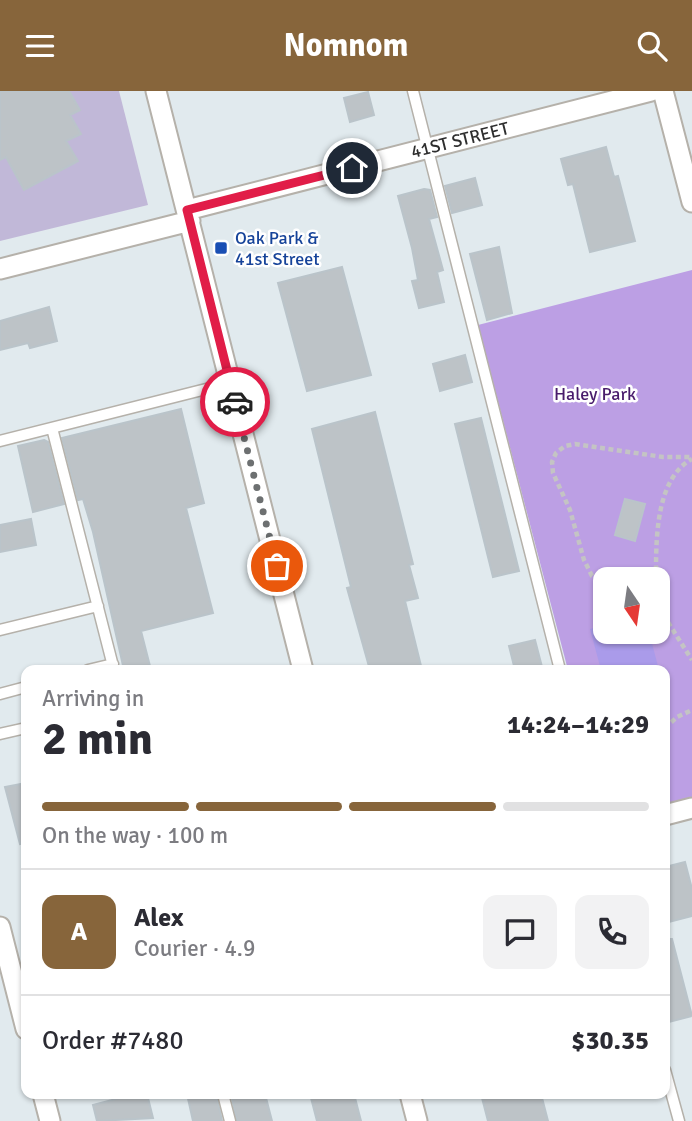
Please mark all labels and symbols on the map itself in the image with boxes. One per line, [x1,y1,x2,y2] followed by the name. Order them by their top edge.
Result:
[409,117,511,163] street label: 41ST STREET
[322,138,382,198] pin
[235,227,319,270] place label: Oak Park & 41st Street
[213,240,229,256] marker: Oak Park & 41st Street
[200,367,270,437] courier
[554,383,636,405] park label: Haley Park
[247,536,307,596] pin
[593,567,670,644] north arrow

